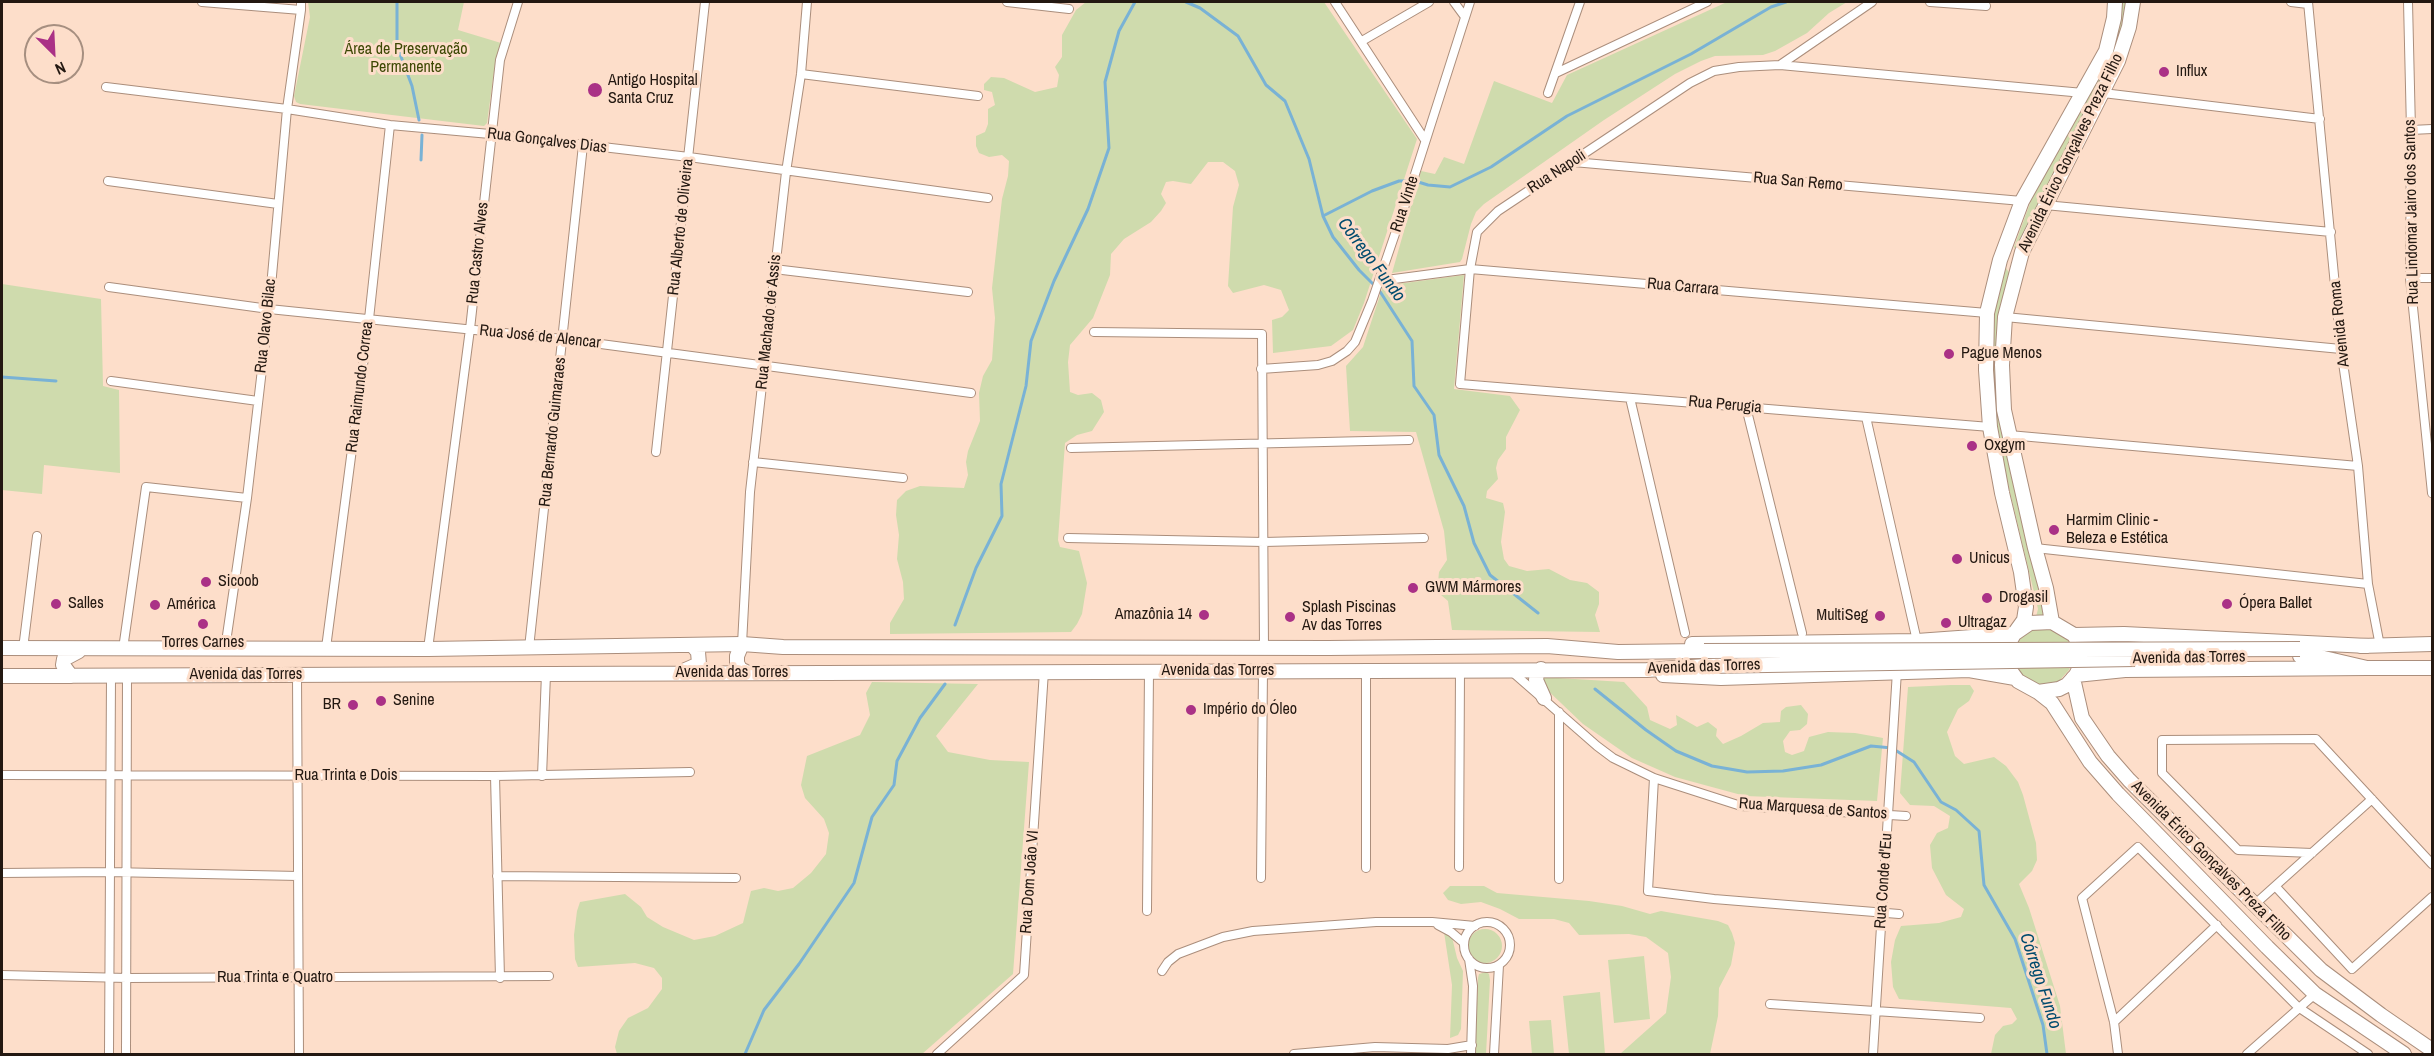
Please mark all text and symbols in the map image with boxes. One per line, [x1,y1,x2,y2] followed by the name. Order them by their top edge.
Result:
[24,24,84,84] north arrow
[344,40,468,78] park label: Área de Preservação Permanente
[2014,51,2128,255] street label: Avenida Érico Gonçalves Preza Filho
[52,57,69,81] text: N
[2176,62,2207,82] place label: Influx
[2157,65,2171,79] marker: Influx
[608,71,698,109] place label: Antigo Hospital Santa Cruz
[586,81,604,99] marker: Antigo Hospital Santa Cruz
[2401,119,2423,305] street label: Rua Lindomar Jairo dos Santos
[486,124,608,158] street label: Rua Gonçalves Dias
[1524,146,1590,198] street label: Rua Napoli
[664,158,698,296] street label: Rua Alberto de Oliveira
[1752,169,1844,195] street label: Rua San Remo
[1387,173,1423,235] street label: Rua Vinte
[463,201,493,305] street label: Rua Castro Alves
[1333,214,1409,306] water label: Córrego Fundo
[752,254,786,390] street label: Rua Machado de Assis
[1646,274,1720,300] street label: Rua Carrara
[251,278,281,374] street label: Rua Olavo Bilac
[2326,280,2354,368] street label: Avenida Roma
[342,320,378,454] street label: Rua Raimundo Correa
[478,321,602,353] street label: Rua José de Alencar
[1961,344,2042,364] place label: Pague Menos
[1942,347,1956,361] marker: Pague Menos
[536,356,570,508] street label: Rua Bernardo Guimaraes
[1687,392,1763,418] street label: Rua Perugia
[1984,436,2026,456] place label: Oxgym
[1965,439,1979,453] marker: Oxgym
[2066,511,2168,549] place label: Harmim Clinic - Beleza e Estética
[2047,523,2061,537] marker: Harmim Clinic - Beleza e Estética
[1969,549,2010,569] place label: Unicus
[1950,552,1964,566] marker: Unicus
[218,572,259,592] place label: Sicoob
[199,575,213,589] marker: Sicoob
[1425,578,1521,598] place label: GWM Mármores
[1406,581,1420,595] marker: GWM Mármores
[1999,588,2048,608] place label: Drogasil
[1980,591,1994,605] marker: Drogasil
[68,594,104,614] place label: Salles
[2239,594,2312,614] place label: Ópera Ballet
[167,595,216,615] place label: América
[49,597,63,611] marker: Salles
[2220,597,2234,611] marker: Ópera Ballet
[148,598,162,612] marker: América
[1302,598,1396,636] place label: Splash Piscinas Av das Torres
[1115,605,1192,625] place label: Amazônia 14
[1816,606,1868,626] place label: MultiSeg
[1197,608,1211,622] marker: Amazônia 14
[1873,609,1887,623] marker: MultiSeg
[1283,610,1297,624] marker: Splash Piscinas Av das Torres
[1958,613,2007,633] place label: Ultragaz
[1939,616,1953,630] marker: Ultragaz
[196,617,210,631] marker: Torres Carnes
[162,633,244,653] place label: Torres Carnes
[2132,647,2246,669] street label: Avenida das Torres
[1647,655,1761,679] street label: Avenida das Torres
[1162,661,1274,681] street label: Avenida das Torres
[676,663,788,683] street label: Avenida das Torres
[190,665,302,685] street label: Avenida das Torres
[393,691,435,711] place label: Senine
[374,694,388,708] marker: Senine
[323,695,341,715] place label: BR
[346,698,360,712] marker: BR
[1203,700,1297,720] place label: Império do Óleo
[1184,703,1198,717] marker: Império do Óleo
[294,766,398,786] street label: Rua Trinta e Dois
[2127,777,2295,945] street label: Avenida Érico Gonçalves Preza Filho
[1738,794,1888,824] street label: Rua Marquesa de Santos
[1017,830,1043,934] street label: Rua Dom João VI
[1871,833,1897,929] street label: Rua Conde d'Eu
[2014,930,2066,1032] water label: Córrego Fundo
[217,968,333,988] street label: Rua Trinta e Quatro

